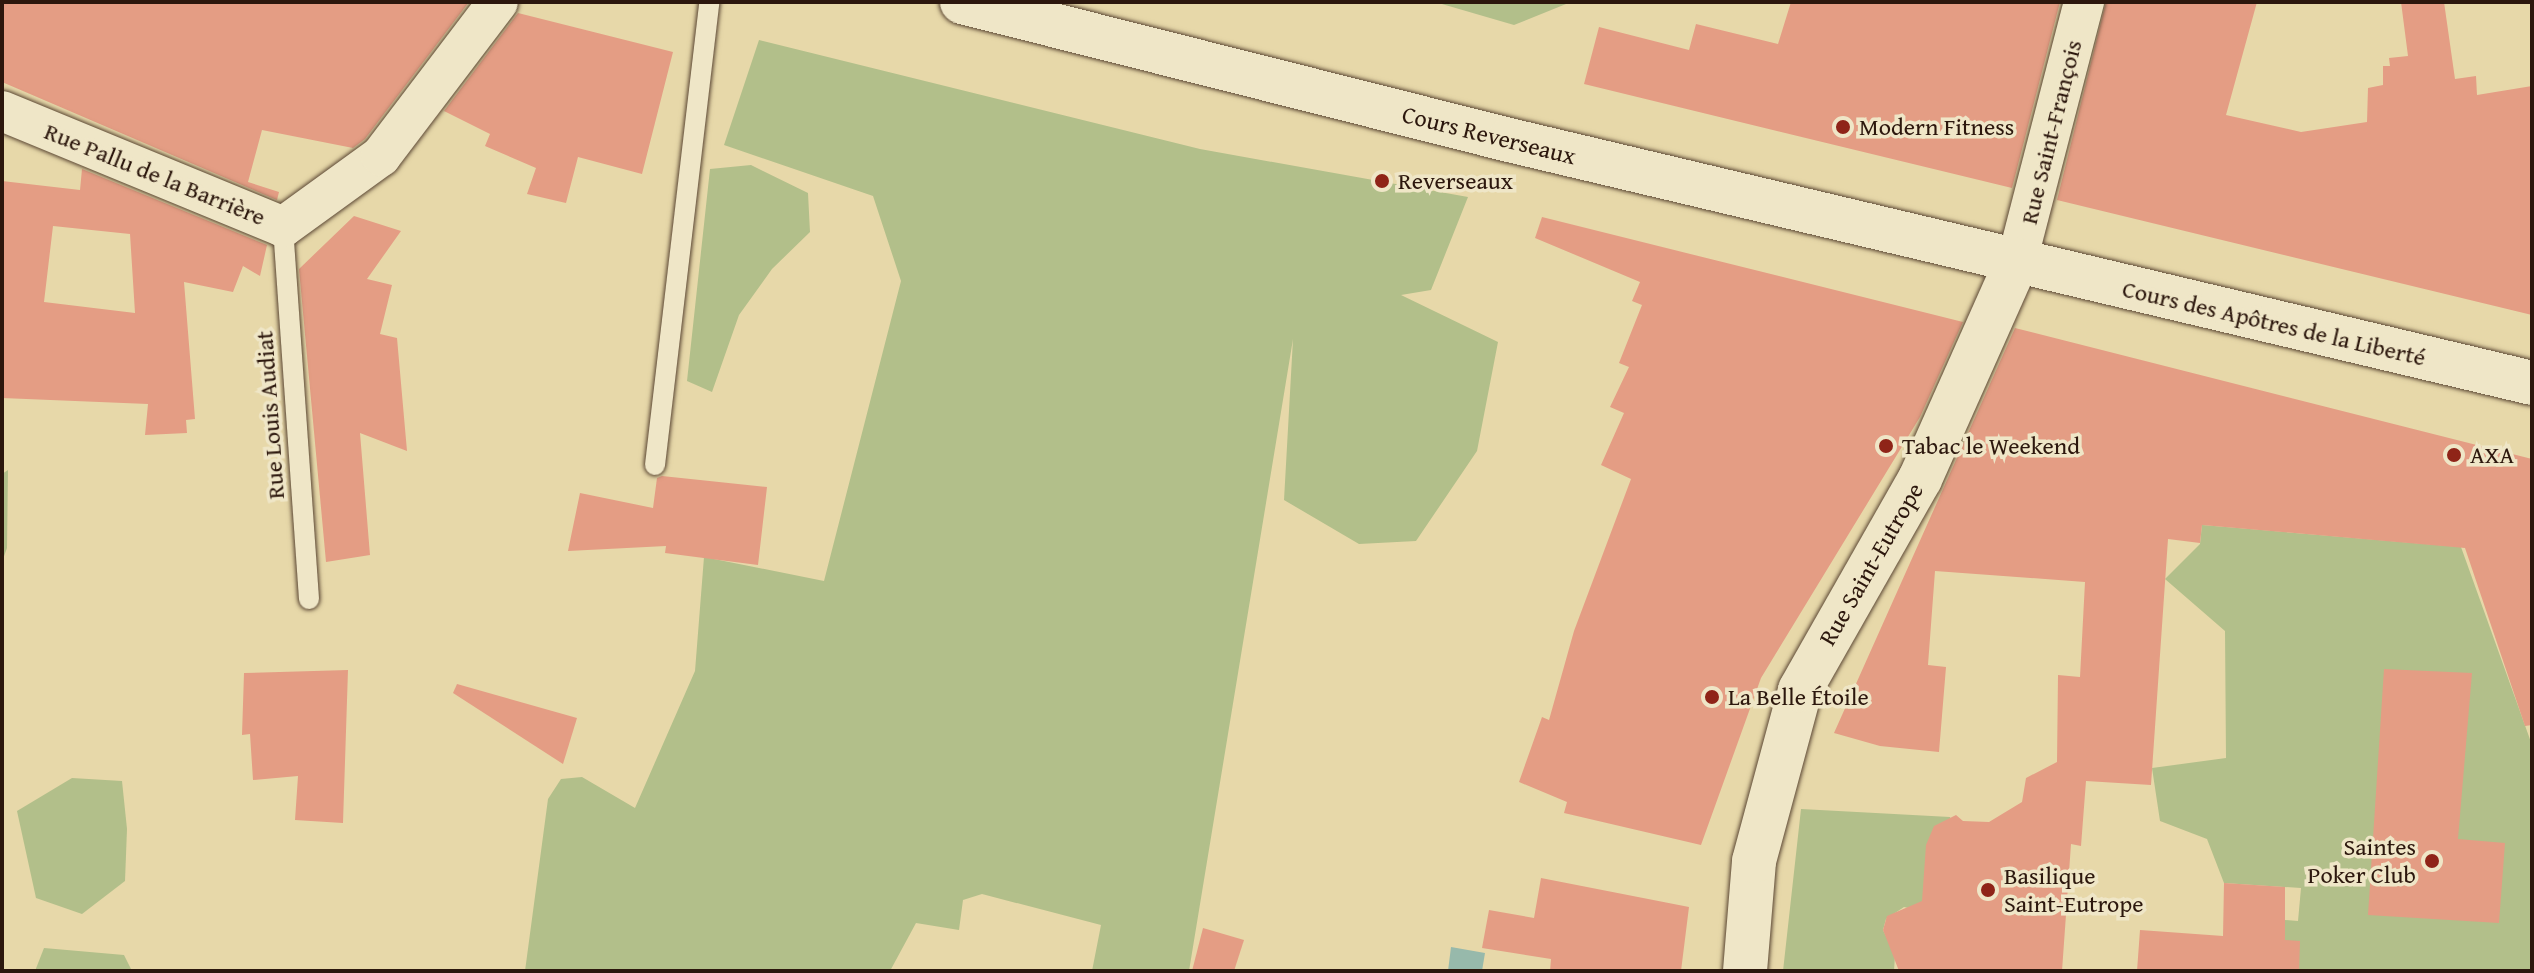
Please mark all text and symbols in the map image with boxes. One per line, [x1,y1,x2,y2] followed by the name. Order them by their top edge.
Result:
[2014,37,2088,227] street label: Rue Saint-François
[1399,100,1579,170] street label: Cours Reverseaux
[1859,113,2014,141] place label: Modern Fitness
[40,117,270,231] street label: Rue Pallu de la Barrière
[1834,118,1852,136] marker: Modern Fitness
[1398,167,1513,195] place label: Reverseaux
[1373,172,1391,190] marker: Reverseaux
[2120,274,2428,372] street label: Cours des Apôtres de la Liberté
[250,330,290,500] street label: Rue Louis Audiat
[1902,432,2080,460] place label: Tabac le Weekend
[1877,437,1895,455] marker: Tabac le Weekend
[2470,441,2514,469] place label: AXA
[2445,446,2463,464] marker: AXA
[1813,478,1929,650] street label: Rue Saint-Eutrope
[1728,683,1869,711] place label: La Belle Étoile
[1703,688,1721,706] marker: La Belle Étoile
[2308,833,2416,889] place label: Saintes Poker Club
[2423,852,2441,870] marker: Saintes Poker Club
[2004,862,2144,918] place label: Basilique Saint-Eutrope
[1979,881,1997,899] marker: Basilique Saint-Eutrope

